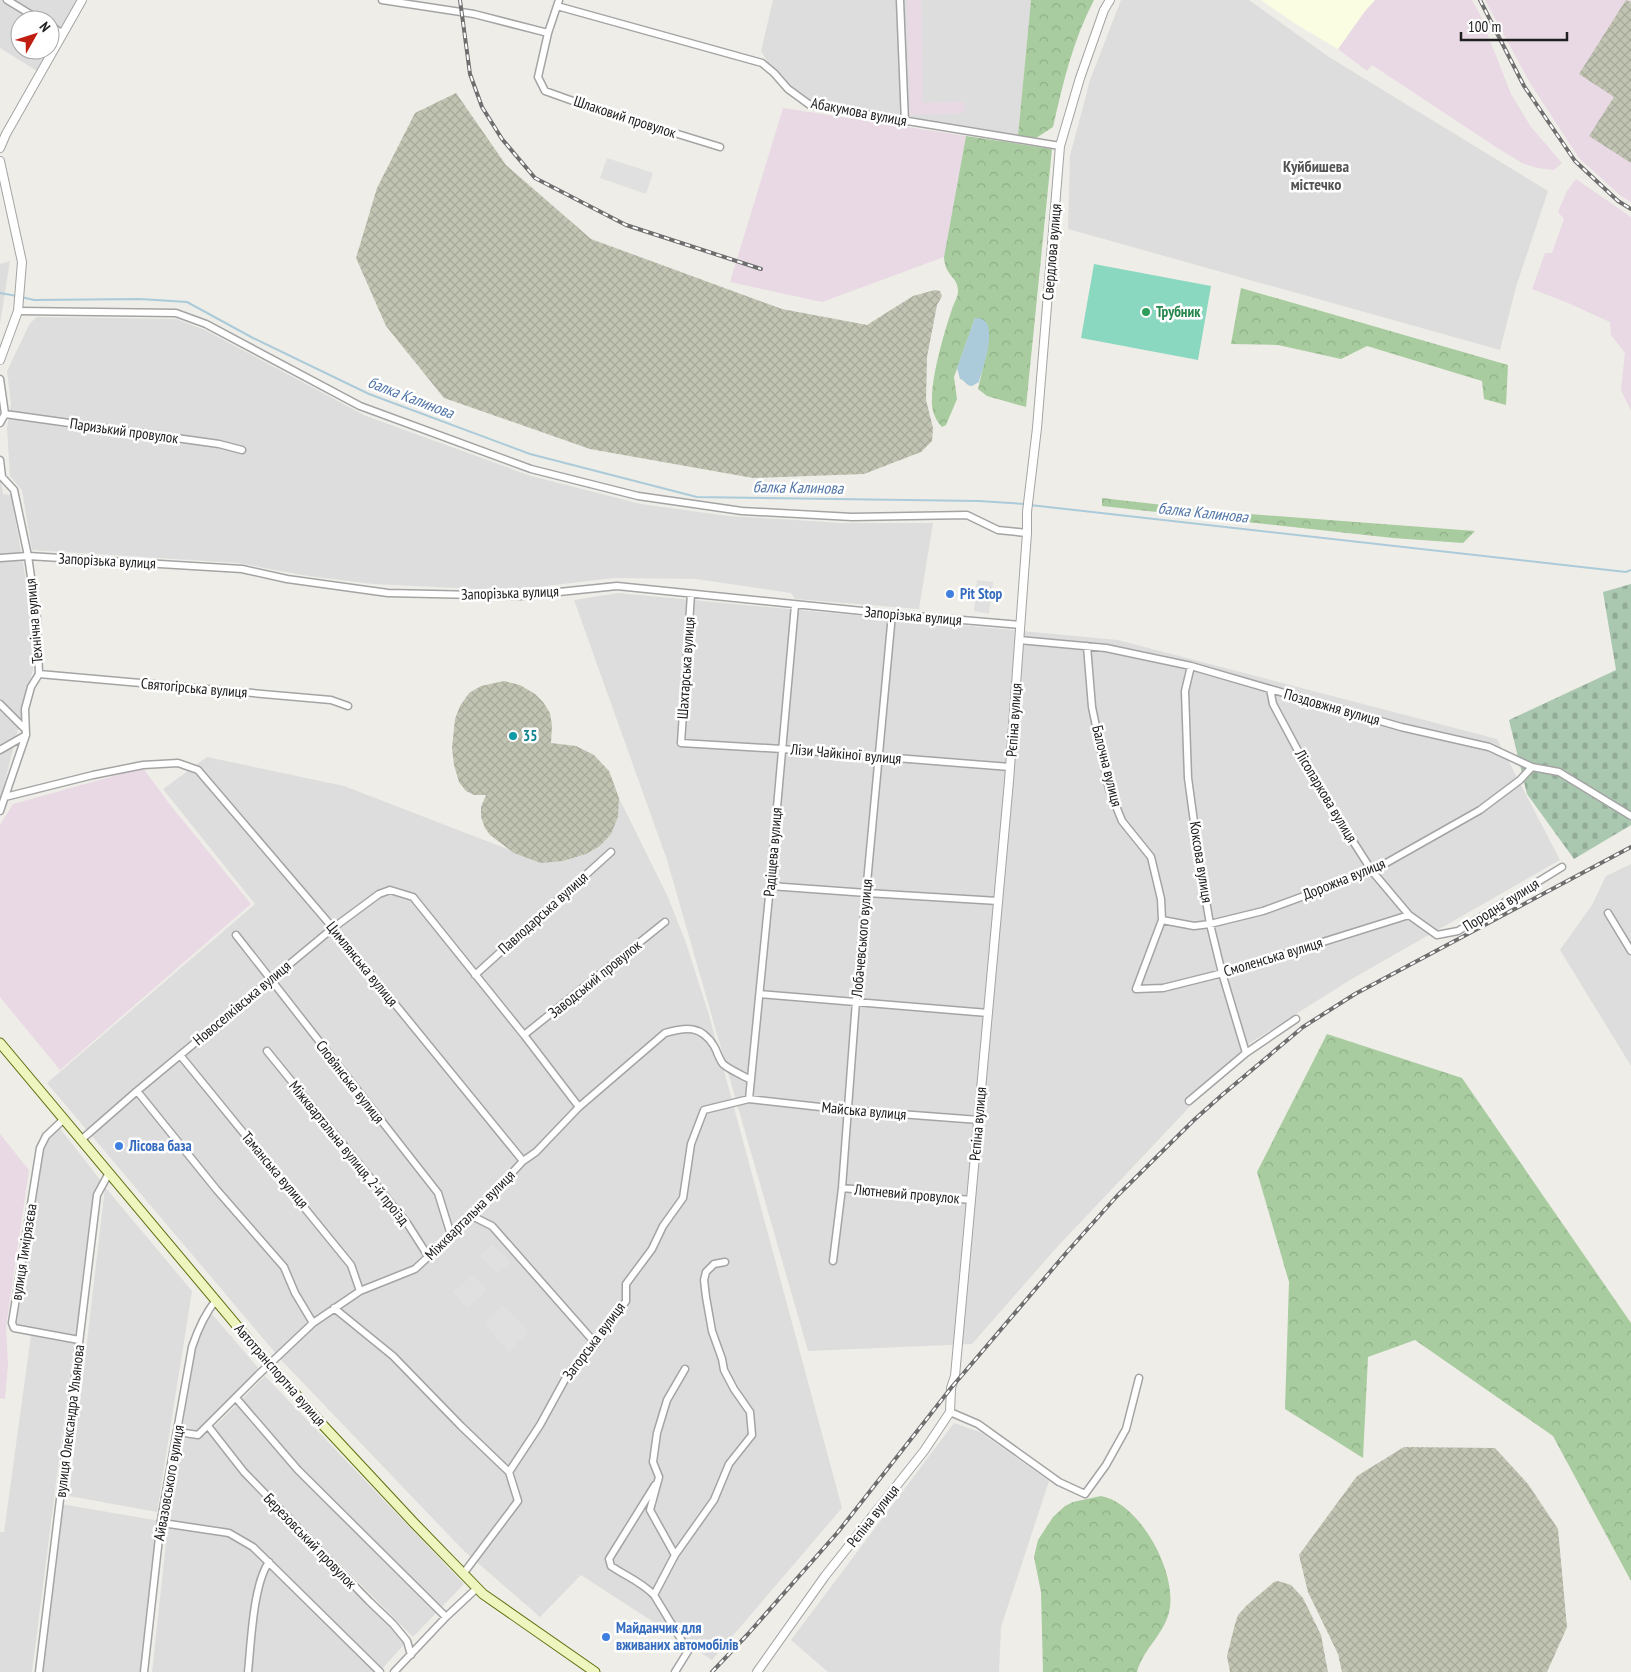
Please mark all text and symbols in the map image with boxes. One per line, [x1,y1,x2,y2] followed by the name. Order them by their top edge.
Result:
[10,10,60,60] north arrow
[1461,10,1567,42] scale bar
[1468,17,1501,36] text: 100 m
[36,18,54,35] text: N
[572,91,679,142] street label: Шлаковий провулок
[810,93,909,130] street label: Абакумова вулиця
[1283,156,1349,194] district label: Куйбишева містечко
[1038,203,1065,301] street label: Свердлова вулиця
[1156,302,1201,321] place label: Трубник
[1140,306,1152,318] marker: Трубник
[365,371,458,423] water label: балка Калинова
[69,413,180,448] street label: Паризький провулок
[753,476,845,498] water label: балка Калинова
[1157,497,1251,527] water label: балка Калинова
[58,548,157,573] street label: Запорізька вулиця
[20,578,47,664] street label: Технічна вулиця
[461,581,559,604] street label: Запорізька вулиця
[960,584,1003,603] place label: Pit Stop
[944,588,956,600] marker: Pit Stop
[864,602,963,629] street label: Запорізька вулиця
[672,616,699,720] street label: Шахтарська вулиця
[140,673,248,702] street label: Святогірська вулиця
[1001,682,1026,758] street label: Рєпіна вулиця
[1282,684,1382,729] street label: Поздовжня вулиця
[1088,723,1127,809] street label: Балочна вулиця
[523,726,537,745] place label: 35
[507,730,519,742] marker: 35
[789,739,902,768] street label: Лізи Чайкіної вулиця
[1291,745,1362,846] street label: Лісопаркова вулиця
[759,806,786,897] street label: Радіщева вулиця
[1186,820,1217,904] street label: Коксова вулиця
[1300,853,1388,904] street label: Дорожна вулиця
[494,867,592,958] street label: Павлодарська вулиця
[1459,874,1543,935] street label: Породна вулиця
[847,878,876,999] street label: Лобачевського вулиця
[322,917,403,1010] street label: Цимлянська вулиця
[1221,932,1325,981] street label: Смоленська вулиця
[544,935,645,1022] street label: Заводський провулок
[189,956,295,1049] street label: Новоселківська вулиця
[312,1036,389,1127] street label: Слов’янська вулиця
[285,1077,414,1229] street label: Міжквартальна вулиця, 2-й проїзд
[965,1086,990,1162] street label: Рєпіна вулиця
[821,1097,907,1124] street label: Майська вулиця
[238,1127,313,1212] street label: Таманська вулиця
[128,1136,192,1155] place label: Лісова база
[113,1140,125,1152] marker: Лісова база
[421,1165,519,1264] street label: Міжквартальна вулиця
[853,1179,961,1208] street label: Лютневий провулок
[6,1202,41,1302] street label: вулиця Тимірязєва
[558,1298,629,1383] street label: Загорська вулиця
[231,1320,330,1430] street label: Автотранспортна вулиця
[51,1344,88,1498] street label: вулиця Олександра Ульянова
[149,1423,188,1542] street label: Айвазовського вулиця
[842,1481,903,1551] street label: Рєпіна вулиця
[260,1489,361,1593] street label: Березовський провулок
[616,1618,739,1654] place label: Майданчик для вживаних автомобілів
[600,1631,612,1643] marker: Майданчик для вживаних автомобілів

